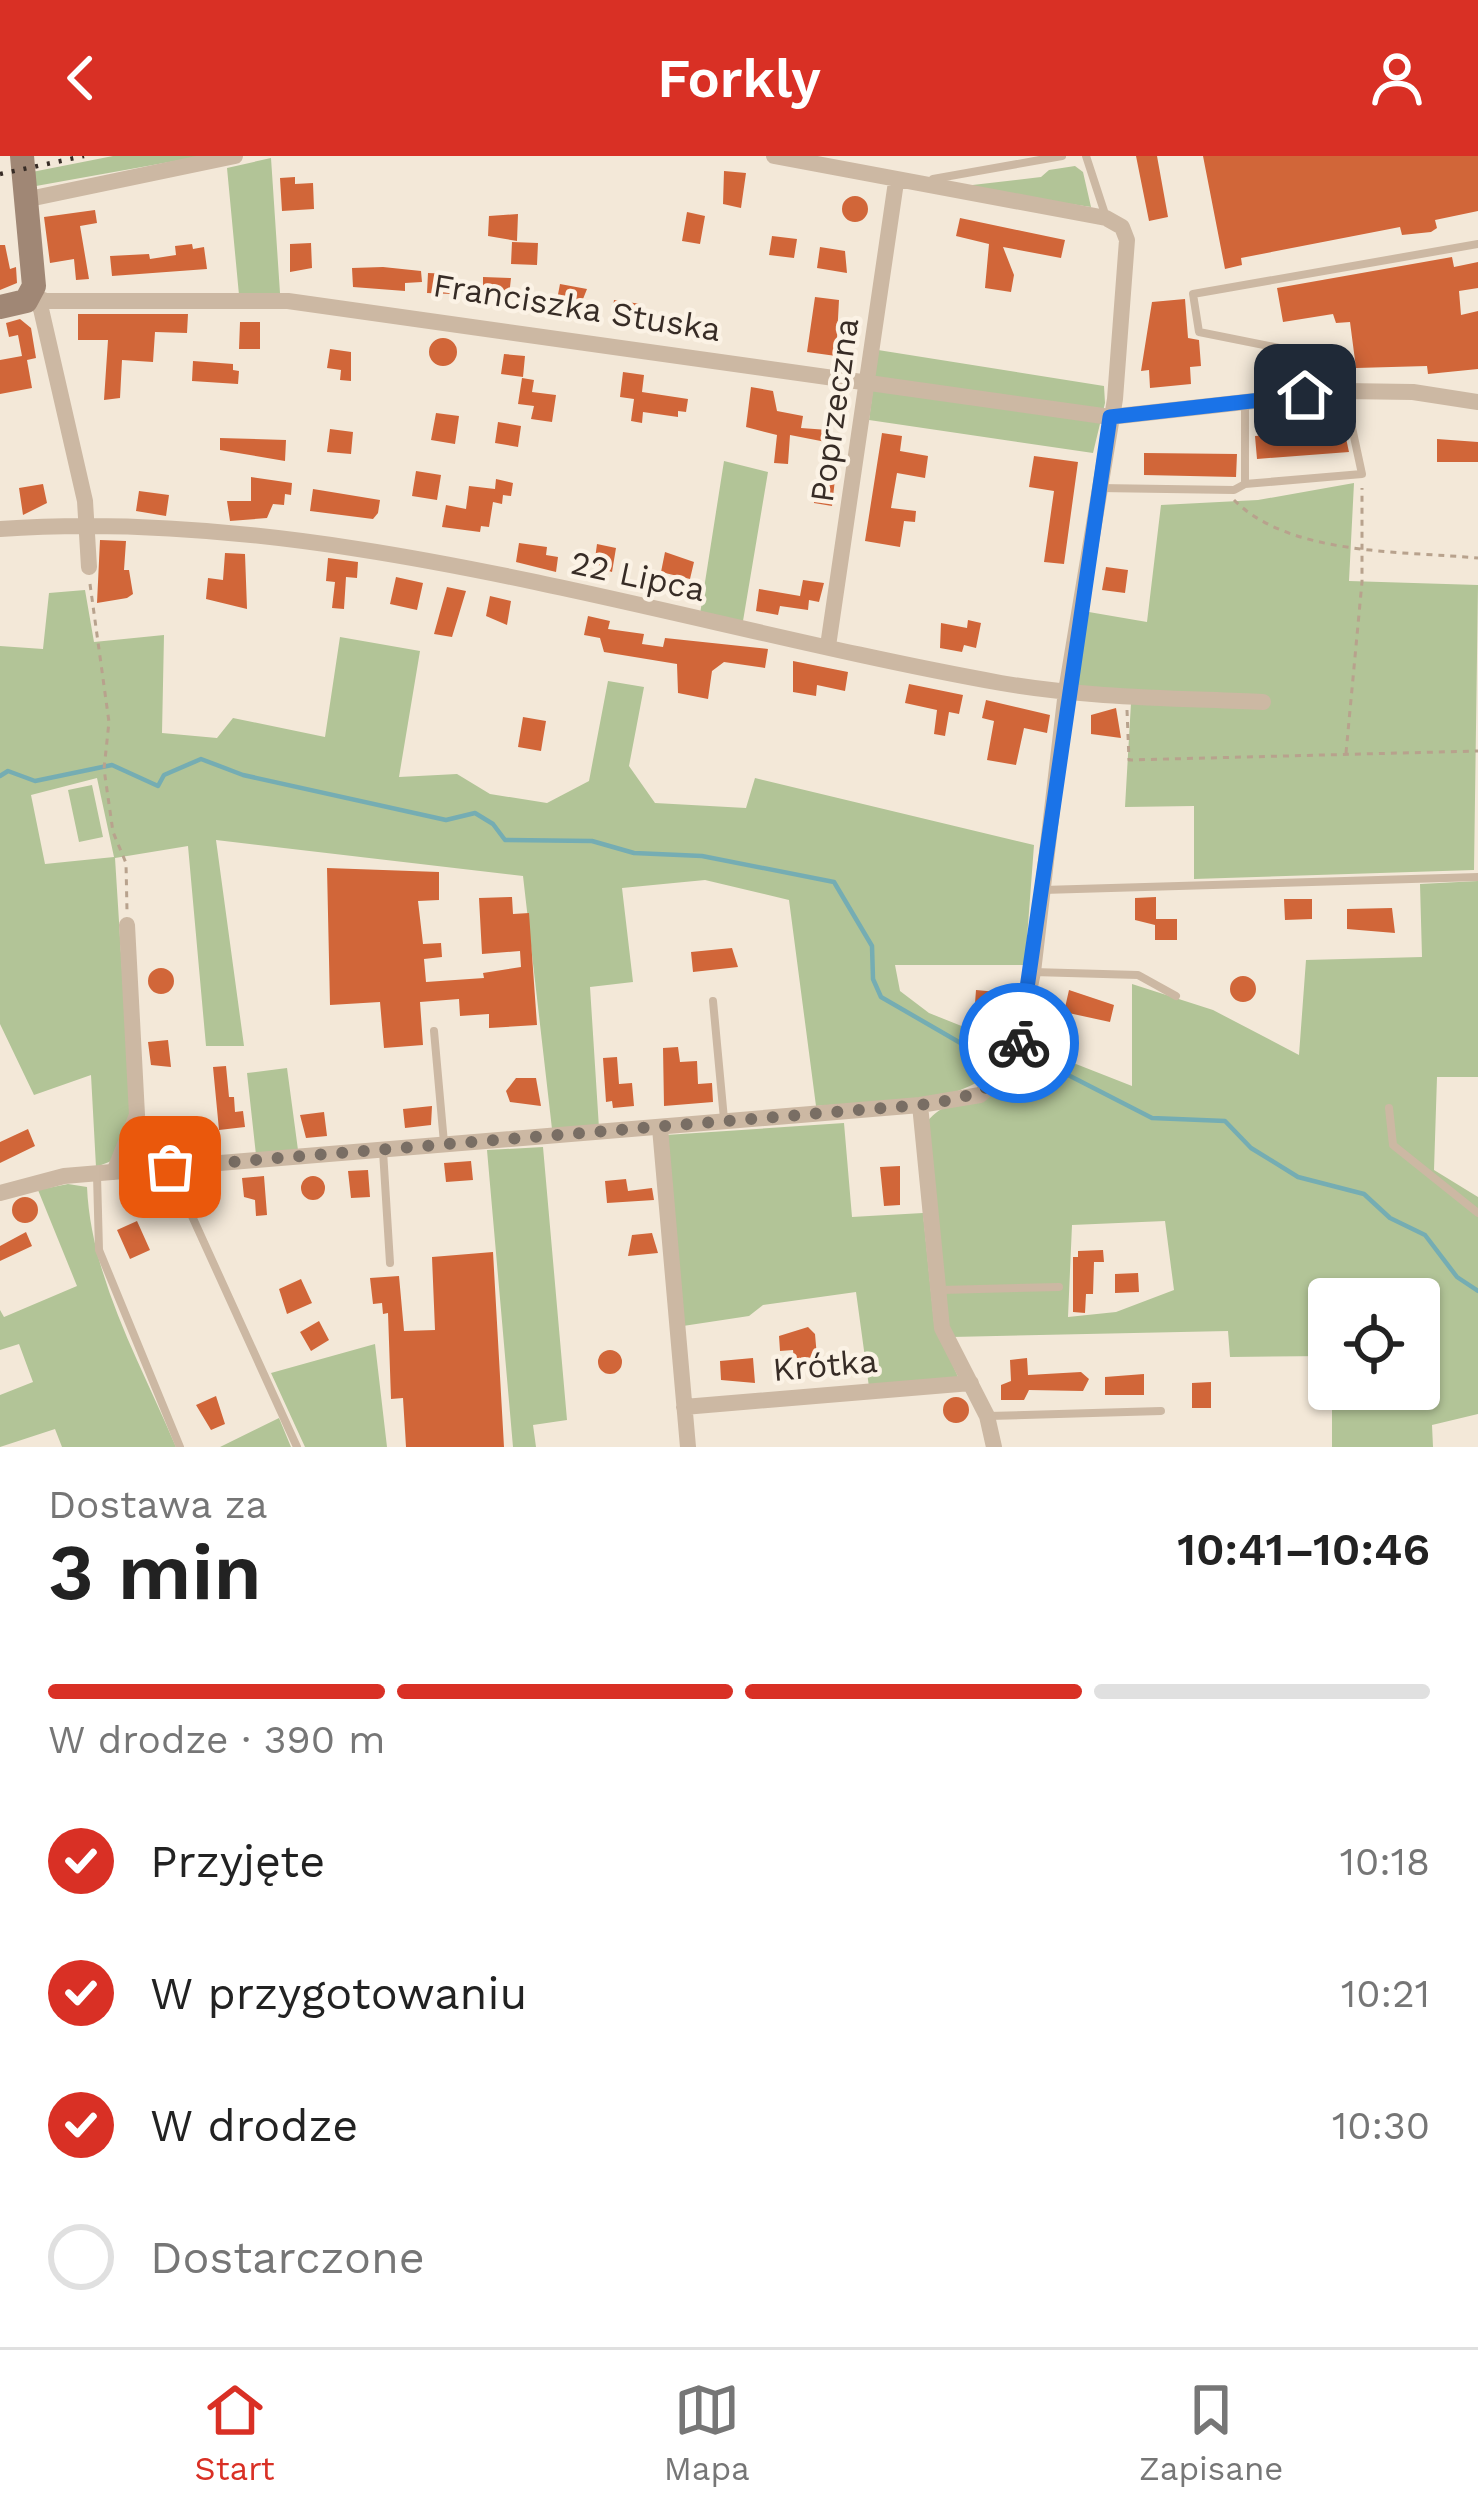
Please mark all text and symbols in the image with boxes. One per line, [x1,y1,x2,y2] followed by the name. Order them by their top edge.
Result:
[48,45,114,111] icon: back
[1364,45,1430,111] icon: person
[657,47,821,110] text: Forkly
[430,265,724,349] street label: Franciszka Stuska
[802,315,866,505] street label: Poprzeczna
[1254,344,1356,446] pin
[1272,362,1338,428] icon: home
[567,543,709,609] street label: 22 Lipca
[959,983,1079,1103] courier
[986,1010,1052,1076] icon: bike
[119,1116,221,1218] pin
[137,1134,203,1200] icon: bag
[1308,1278,1440,1410] map controls
[1308,1278,1440,1410] button: locate
[771,1341,879,1389] street label: Krótka
[48,1482,268,1527] text: Dostawa za
[1177,1523,1430,1576] text: 10:41–10:46
[48,1526,262,1618] text: 3 min
[48,1717,385,1762] text: W drodze · 390 m
[48,1828,114,1894] icon: check
[150,1835,325,1888] text: Przyjęte
[1340,1839,1430,1884] text: 10:18
[48,1960,114,2026] icon: check
[150,1967,527,2020] text: W przygotowaniu
[1341,1971,1430,2016] text: 10:21
[48,2092,114,2158] icon: check
[150,2099,358,2152] text: W drodze
[1332,2103,1430,2148] text: 10:30
[150,2231,425,2284] text: Dostarczone
[195,2377,275,2488] tab: Start
[664,2377,750,2488] tab: Mapa
[1139,2377,1283,2488] tab: Zapisane

